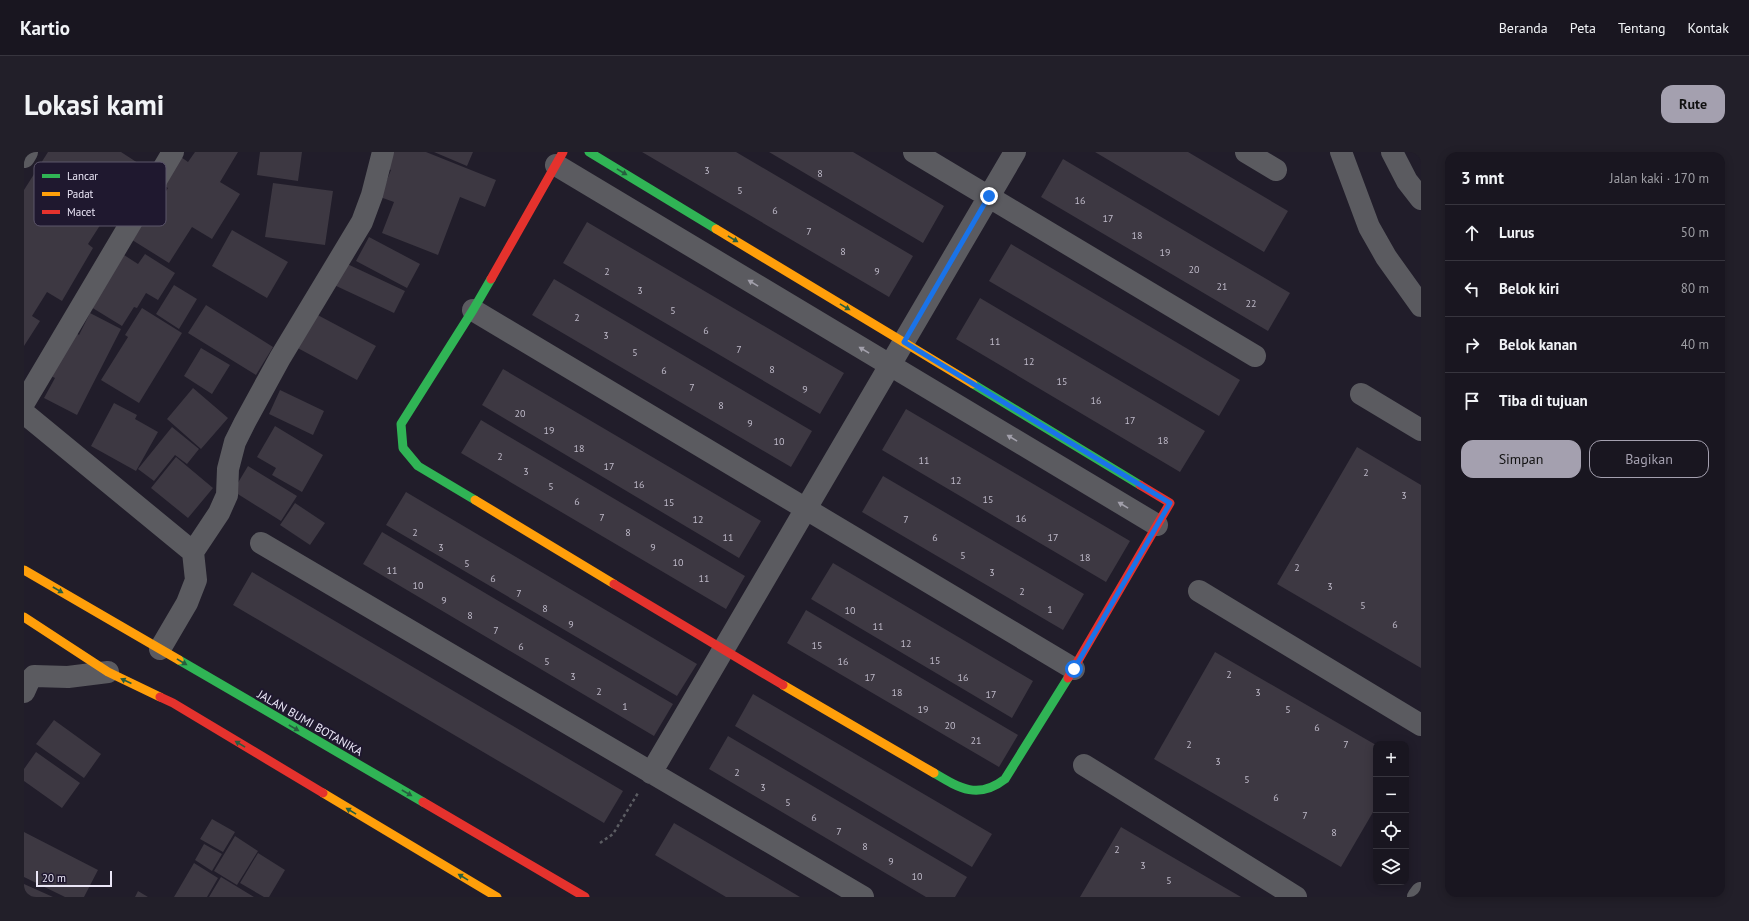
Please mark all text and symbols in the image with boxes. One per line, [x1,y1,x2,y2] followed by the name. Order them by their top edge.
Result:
[20,16,70,40] text: Kartio
[1499,19,1548,37] text: Beranda
[1570,19,1596,37] text: Peta
[1618,19,1666,37] text: Tentang
[1688,19,1729,37] text: Kontak
[1661,85,1725,123] button: Rute
[24,86,164,123] text: Lokasi kami
[34,162,166,226] legend
[704,164,710,177] house number: 3
[817,167,823,180] house number: 8
[1461,167,1504,189] text: 3 mnt
[67,169,98,183] text: Lancar
[616,169,628,176] one-way arrow
[1610,170,1709,187] text: Jalan kaki · 170 m
[737,184,743,197] house number: 5
[67,187,94,201] text: Padat
[980,187,998,205] route end
[1075,194,1085,207] house number: 16
[772,204,778,217] house number: 6
[67,205,95,219] text: Macet
[1103,212,1113,225] house number: 17
[1461,222,1483,244] icon: ahead
[1499,223,1534,242] text: Lurus
[1681,224,1709,241] text: 50 m
[806,225,812,238] house number: 7
[1132,229,1142,242] house number: 18
[727,236,739,243] one-way arrow
[840,245,846,258] house number: 8
[1160,246,1170,259] house number: 19
[1189,263,1200,276] house number: 20
[604,265,610,278] house number: 2
[874,265,880,278] house number: 9
[1461,278,1483,300] icon: left
[748,279,758,287] one-way arrow
[1499,279,1559,298] text: Belok kiri
[1217,280,1227,293] house number: 21
[1681,280,1709,297] text: 80 m
[637,284,643,297] house number: 3
[1246,297,1256,310] house number: 22
[839,303,851,310] one-way arrow
[670,304,676,317] house number: 5
[574,311,580,324] house number: 2
[703,324,709,337] house number: 6
[603,329,609,342] house number: 3
[1461,334,1483,356] icon: right
[990,335,1000,348] house number: 11
[1499,335,1577,354] text: Belok kanan
[1681,336,1709,353] text: 40 m
[736,343,742,356] house number: 7
[632,346,638,359] house number: 5
[858,346,870,353] one-way arrow
[1024,355,1034,368] house number: 12
[769,363,775,376] house number: 8
[661,364,667,377] house number: 6
[1057,375,1067,388] house number: 15
[689,381,695,394] house number: 7
[802,383,808,396] house number: 9
[1461,390,1483,412] icon: arrive
[1499,391,1588,410] text: Tiba di tujuan
[1091,394,1101,407] house number: 16
[718,399,724,412] house number: 8
[515,407,526,420] house number: 20
[1125,414,1135,427] house number: 17
[747,417,753,430] house number: 9
[544,424,554,437] house number: 19
[1158,434,1168,447] house number: 18
[774,435,785,448] house number: 10
[1006,435,1018,442] one-way arrow
[1461,440,1581,478] button: Simpan
[1589,440,1709,478] button: Bagikan
[574,442,584,455] house number: 18
[497,450,503,463] house number: 2
[919,454,929,467] house number: 11
[604,460,614,473] house number: 17
[523,465,529,478] house number: 3
[1363,466,1369,479] house number: 2
[951,474,961,487] house number: 12
[634,478,644,491] house number: 16
[548,480,554,493] house number: 5
[1401,489,1407,502] house number: 3
[983,493,993,506] house number: 15
[574,495,580,508] house number: 6
[664,496,674,509] house number: 15
[1118,501,1128,509] one-way arrow
[599,511,605,524] house number: 7
[1016,512,1026,525] house number: 16
[693,513,703,526] house number: 12
[903,513,909,526] house number: 7
[412,526,418,539] house number: 2
[625,526,631,539] house number: 8
[723,531,733,544] house number: 11
[932,531,938,544] house number: 6
[1048,531,1058,544] house number: 17
[438,541,444,554] house number: 3
[650,541,656,554] house number: 9
[960,549,966,562] house number: 5
[1080,551,1090,564] house number: 18
[673,556,684,569] house number: 10
[464,557,470,570] house number: 5
[1294,561,1300,574] house number: 2
[387,564,397,577] house number: 11
[989,566,995,579] house number: 3
[490,572,496,585] house number: 6
[699,572,709,585] house number: 11
[413,579,424,592] house number: 10
[1327,580,1333,593] house number: 3
[1019,585,1025,598] house number: 2
[52,586,64,593] one-way arrow
[516,587,522,600] house number: 7
[441,594,447,607] house number: 9
[1360,599,1366,612] house number: 5
[542,602,548,615] house number: 8
[1047,603,1053,616] house number: 1
[845,604,856,617] house number: 10
[467,609,473,622] house number: 8
[568,618,574,631] house number: 9
[1392,618,1398,631] house number: 6
[873,620,883,633] house number: 11
[493,624,499,637] house number: 7
[901,637,911,650] house number: 12
[812,639,822,652] house number: 15
[518,640,524,653] house number: 6
[930,654,940,667] house number: 15
[544,655,550,668] house number: 5
[838,655,848,668] house number: 16
[176,659,188,666] one-way arrow
[1065,660,1083,678] route start
[1226,668,1232,681] house number: 2
[570,670,576,683] house number: 3
[865,671,875,684] house number: 17
[958,671,968,684] house number: 16
[121,678,132,684] one-way arrow
[596,685,602,698] house number: 2
[254,686,366,759] street label: JALAN BUMI BOTANIKA
[892,686,902,699] house number: 18
[1255,686,1261,699] house number: 3
[986,688,996,701] house number: 17
[622,700,628,713] house number: 1
[918,703,928,716] house number: 19
[1285,703,1291,716] house number: 5
[945,719,956,732] house number: 20
[1314,721,1320,734] house number: 6
[288,724,300,731] one-way arrow
[971,734,981,747] house number: 21
[1186,738,1192,751] house number: 2
[1343,738,1349,751] house number: 7
[234,740,246,747] one-way arrow
[1373,741,1409,885] map controls
[1373,741,1409,777] button: +
[1215,755,1221,768] house number: 3
[734,766,740,779] house number: 2
[1244,773,1250,786] house number: 5
[1373,777,1409,813] button: −
[760,781,766,794] house number: 3
[401,790,413,797] one-way arrow
[1273,791,1279,804] house number: 6
[785,796,791,809] house number: 5
[346,807,356,815] one-way arrow
[1302,809,1308,822] house number: 7
[811,811,817,824] house number: 6
[1373,813,1409,849] button: locate
[836,825,842,838] house number: 7
[1331,826,1337,839] house number: 8
[862,840,868,853] house number: 8
[1114,843,1120,856] house number: 2
[1373,849,1409,885] button: layers
[888,855,894,868] house number: 9
[1140,859,1146,872] house number: 3
[36,869,112,888] scale bar
[912,870,923,883] house number: 10
[42,871,66,885] text: 20 m
[457,874,469,881] one-way arrow
[1166,874,1172,887] house number: 5

